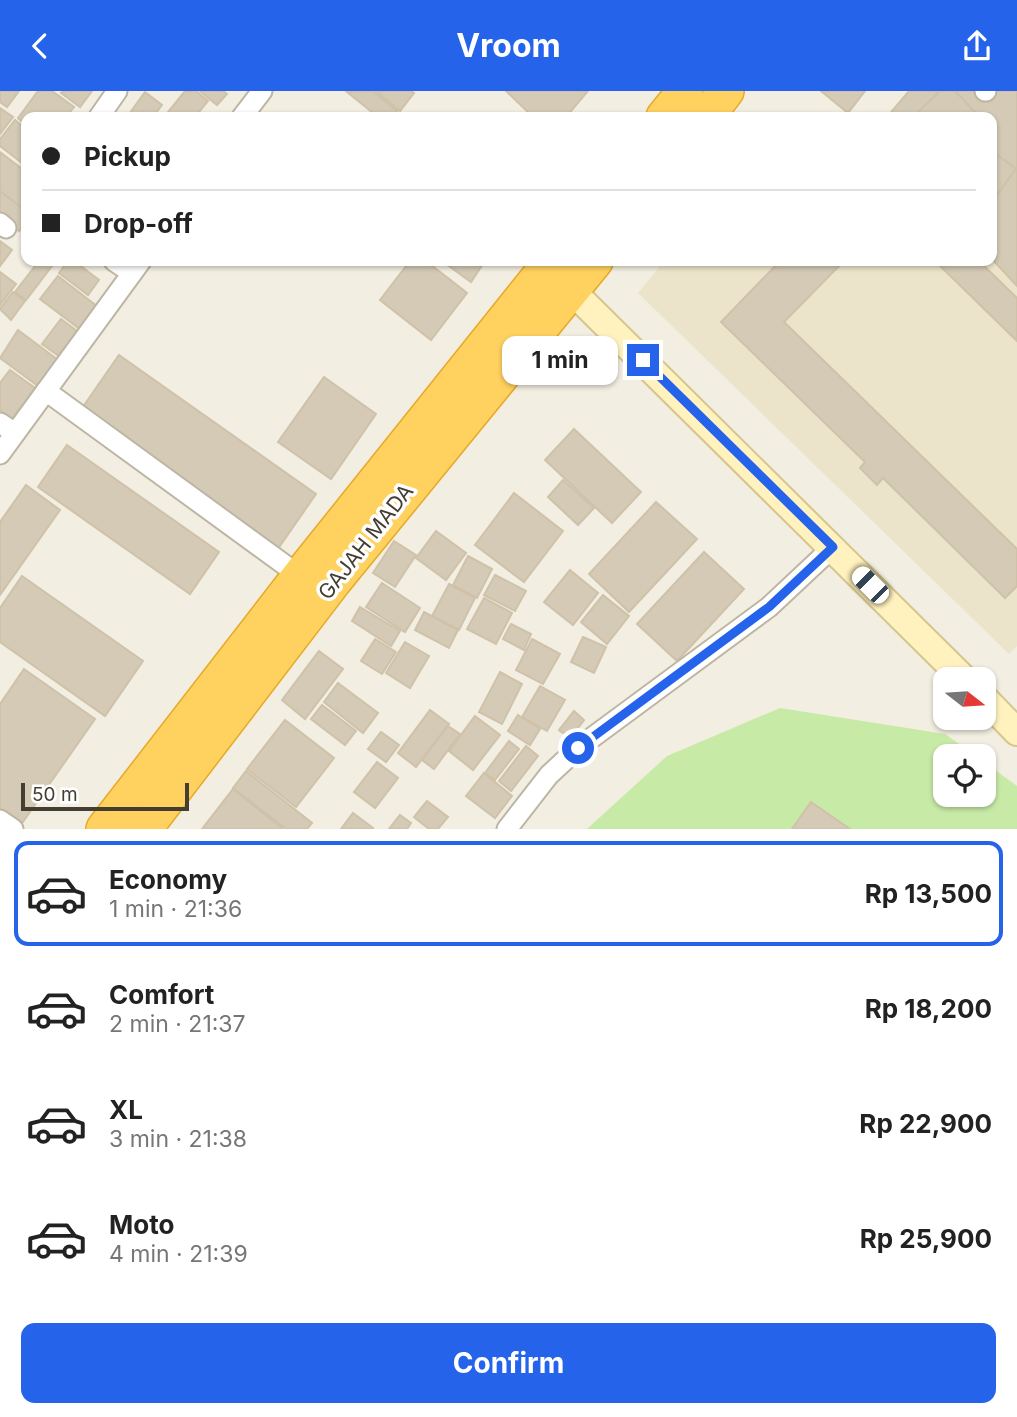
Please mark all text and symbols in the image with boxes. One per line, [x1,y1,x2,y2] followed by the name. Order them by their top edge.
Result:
[456,26,561,65] text: Vroom
[21,27,59,65] icon: back
[958,27,996,65] icon: share
[84,141,171,172] text: Pickup
[84,208,193,239] text: Drop-off
[503,335,618,385] callout: 1 min
[627,344,659,376] route end
[532,346,588,374] text: 1 min
[313,479,418,604] street label: GAJAH MADA
[848,563,893,607] car
[933,667,996,730] north arrow
[933,667,996,807] map controls
[562,732,594,764] route start
[933,744,996,807] button: locate
[21,780,189,812] scale bar
[32,783,78,806] text: 50 m
[25,862,88,925] icon: car
[109,864,227,895] text: Economy
[865,878,992,909] text: Rp 13,500
[109,895,242,923] text: 1 min · 21:36
[25,977,88,1040] icon: car
[109,979,214,1010] text: Comfort
[865,993,992,1024] text: Rp 18,200
[109,1010,246,1038] text: 2 min · 21:37
[25,1092,88,1155] icon: car
[109,1094,143,1125] text: XL
[859,1108,992,1139] text: Rp 22,900
[109,1125,247,1153] text: 3 min · 21:38
[25,1207,88,1270] icon: car
[109,1209,174,1240] text: Moto
[860,1223,992,1254] text: Rp 25,900
[109,1240,248,1268] text: 4 min · 21:39
[21,1323,996,1403] button: Confirm

